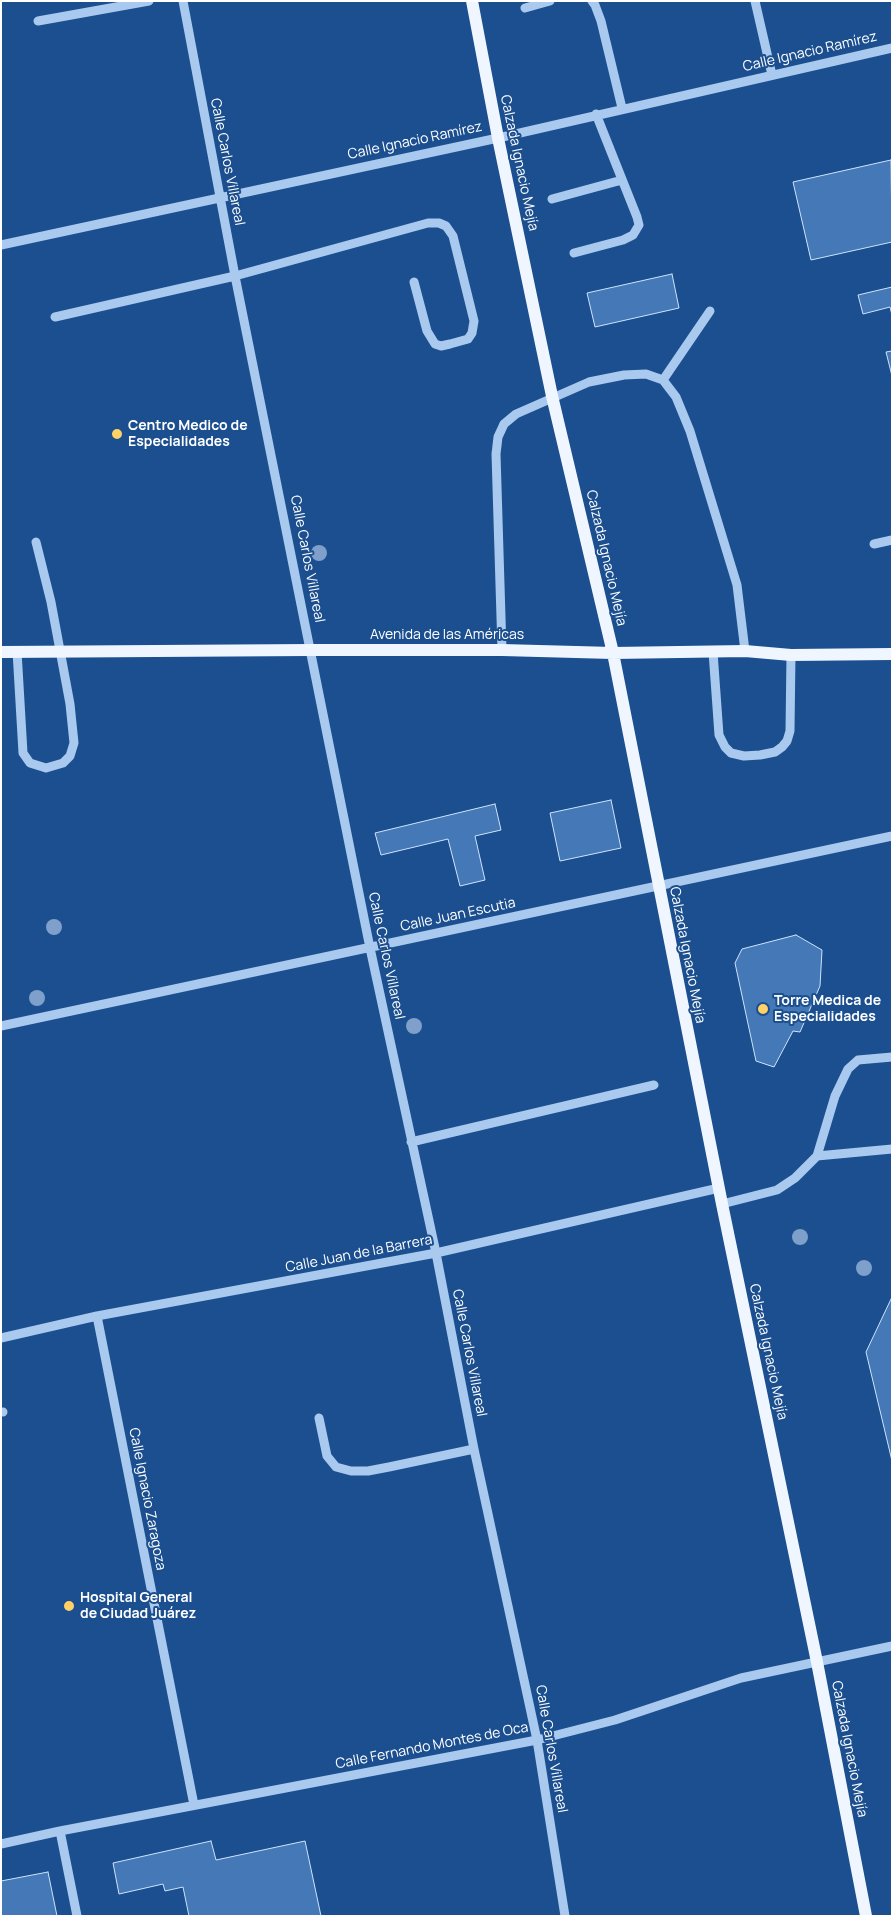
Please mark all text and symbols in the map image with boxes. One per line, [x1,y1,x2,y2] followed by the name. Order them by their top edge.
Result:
[741,28,879,76] street label: Calle Ignacio Ramírez
[496,93,542,233] street label: Calzada Ignacio Mejía
[206,97,248,227] street label: Calle Carlos Villareal
[346,119,484,163] street label: Calle Ignacio Ramírez
[128,418,248,451] place label: Centro Medico de Especialidades
[110,427,124,441] marker: Centro Medico de Especialidades
[582,489,630,627] street label: Calzada Ignacio Mejía
[286,494,328,624] street label: Calle Carlos Villareal
[370,627,524,643] street label: Avenida de las Américas
[666,885,708,1025] street label: Calzada Ignacio Mejía
[364,891,408,1021] street label: Calle Carlos Villareal
[399,895,517,935] street label: Calle Juan Escutia
[774,993,881,1026] place label: Torre Medica de Especialidades
[756,1002,770,1016] marker: Torre Medica de Especialidades
[284,1232,434,1276] street label: Calle Juan de la Barrera
[745,1282,791,1422] street label: Calzada Ignacio Mejía
[448,1288,490,1418] street label: Calle Carlos Villareal
[125,1426,169,1572] street label: Calle Ignacio Zaragoza
[80,1590,196,1622] place label: Hospital General de Ciudad Juárez
[62,1599,76,1613] marker: Hospital General de Ciudad Juárez
[828,1679,870,1819] street label: Calzada Ignacio Mejía
[531,1684,571,1814] street label: Calle Carlos Villareal
[334,1719,530,1773] street label: Calle Fernando Montes de Oca

